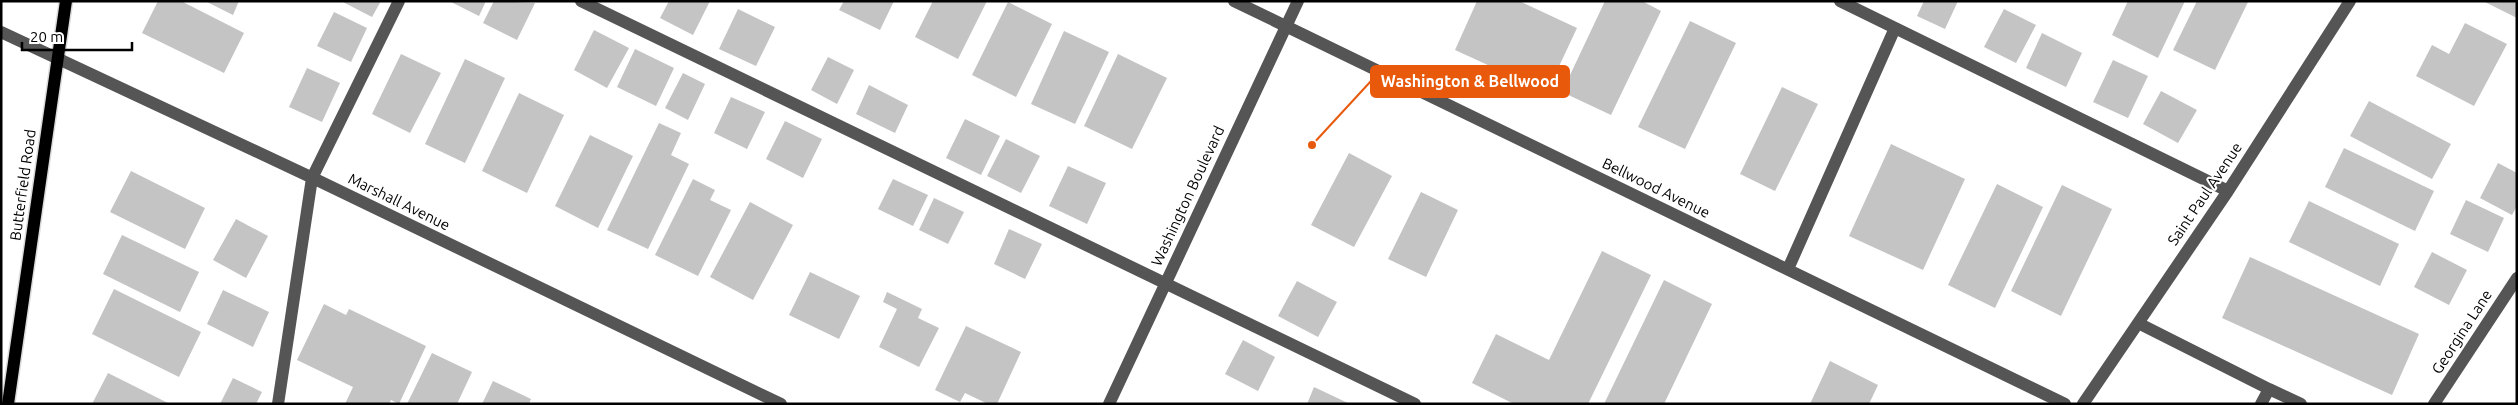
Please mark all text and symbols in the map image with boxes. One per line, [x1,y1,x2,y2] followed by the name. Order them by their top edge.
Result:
[22,20,132,52] scale bar
[30,28,63,45] text: 20 m
[1371,66,1569,97] callout: Washington & Bellwood
[1381,72,1559,90] text: Washington & Bellwood
[1148,123,1227,268] street label: Washington Boulevard
[6,128,39,242] street label: Butterfield Road
[2164,139,2245,248] street label: Saint Paul Avenue
[1600,154,1713,221] street label: Bellwood Avenue
[346,170,453,234] street label: Marshall Avenue
[2428,286,2495,377] street label: Georgina Lane

